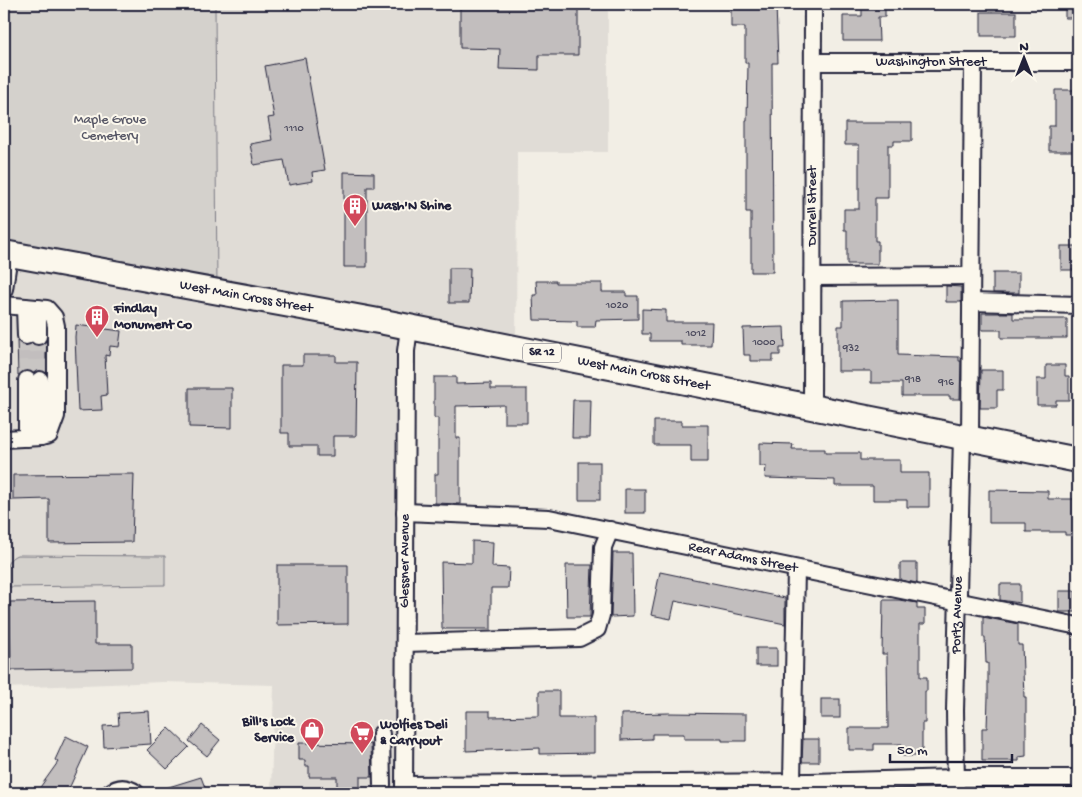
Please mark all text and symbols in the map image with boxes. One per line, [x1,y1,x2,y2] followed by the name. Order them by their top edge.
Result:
[1000,32,1050,82] north arrow
[1019,39,1029,56] text: N
[876,54,987,71] street label: Washington Street
[74,112,147,145] park label: Maple Grove Cemetery
[283,123,304,135] house number: 1110
[804,165,821,247] street label: Durrell Street
[342,193,368,227] building icon: Wash'N Shine
[371,198,452,215] place label: Wash'N Shine
[178,277,315,318] street label: West Main Cross Street
[605,300,628,312] house number: 1020
[113,301,193,334] place label: Findlay Monument Co
[84,304,110,338] building icon: Findlay Monument Co
[685,328,707,340] house number: 1012
[751,337,776,349] house number: 1000
[523,343,561,362] road number: SR 12
[842,343,860,355] house number: 932
[576,352,713,395] street label: West Main Cross Street
[904,374,921,386] house number: 918
[937,377,954,389] house number: 916
[396,513,414,608] street label: Glessner Avenue
[687,538,800,577] street label: Rear Adams Street
[948,575,967,655] street label: Portz Avenue
[241,714,296,747] place label: Bill's Lock Service
[299,717,325,751] shop icon: Bill's Lock Service
[379,717,448,750] place label: Wolfies Deli & Carryout
[349,720,375,754] supermarket icon: Wolfies Deli & Carryout
[890,732,1012,764] scale bar
[897,742,928,760] text: 50 m

